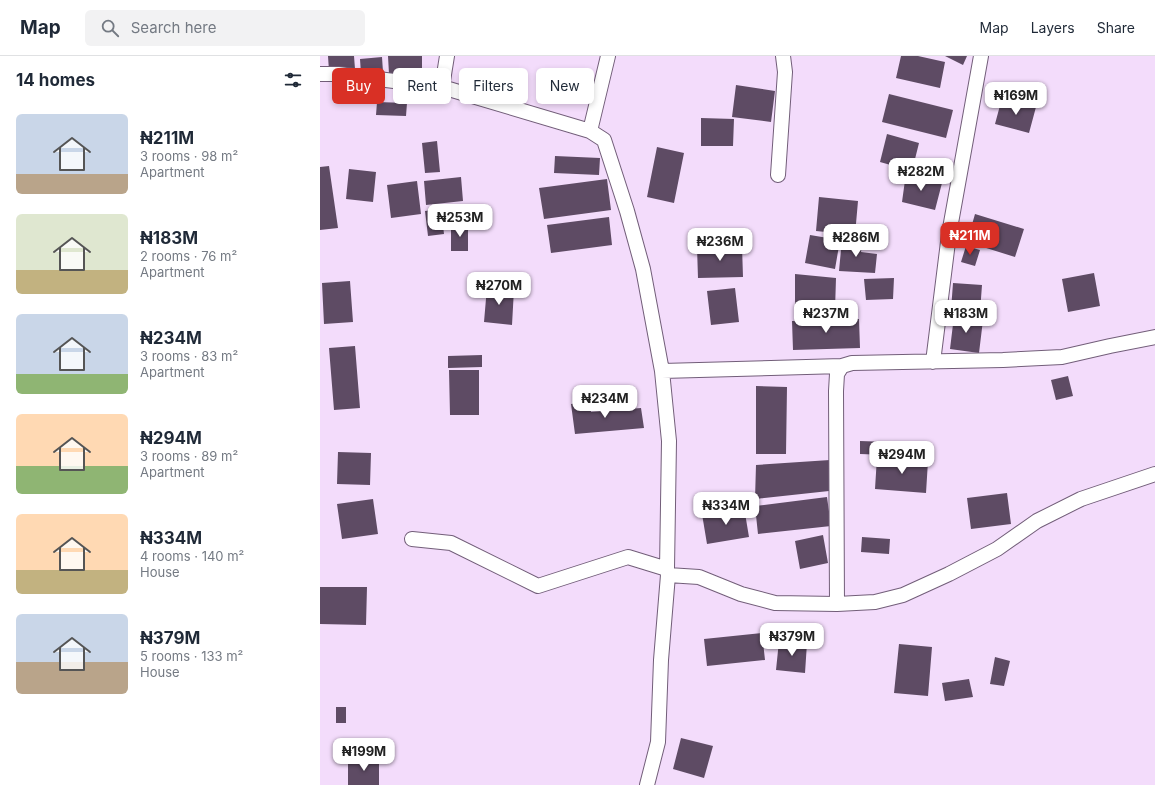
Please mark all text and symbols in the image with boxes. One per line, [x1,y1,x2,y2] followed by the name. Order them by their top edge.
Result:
[85,10,365,46] search box
[20,16,61,39] text: Map
[99,17,121,39] icon: search
[131,18,216,37] text: Search here
[980,19,1009,36] text: Map
[1031,19,1075,36] text: Layers
[1097,19,1135,36] text: Share
[332,68,385,104] chip: Buy
[393,68,451,104] chip: Rent
[459,68,528,104] chip: Filters
[536,68,594,104] chip: New
[282,69,304,91] icon: filters
[16,70,95,90] text: 14 homes
[988,82,1044,116] pin: ₦169M
[994,87,1038,103] text: ₦169M
[140,128,194,148] text: ₦211M
[48,130,96,178] icon: home
[140,148,238,164] text: 3 rooms · 98 m²
[893,158,949,192] pin: ₦282M
[898,163,944,179] text: ₦282M
[140,164,205,180] text: Apartment
[432,204,488,238] pin: ₦253M
[437,209,483,225] text: ₦253M
[942,222,998,256] pin: ₦211M
[828,224,884,258] pin: ₦286M
[949,227,991,243] text: ₦211M
[140,228,198,248] text: ₦183M
[692,228,748,262] pin: ₦236M
[832,229,880,245] text: ₦286M
[48,230,96,278] icon: home
[697,233,743,249] text: ₦236M
[140,248,237,264] text: 2 rooms · 76 m²
[140,264,205,280] text: Apartment
[471,272,527,306] pin: ₦270M
[476,277,522,293] text: ₦270M
[798,300,854,334] pin: ₦237M
[938,300,994,334] pin: ₦183M
[803,305,849,321] text: ₦237M
[944,305,988,321] text: ₦183M
[140,328,202,348] text: ₦234M
[48,330,96,378] icon: home
[140,348,238,364] text: 3 rooms · 83 m²
[140,364,205,380] text: Apartment
[577,385,633,419] pin: ₦234M
[581,390,629,406] text: ₦234M
[140,428,202,448] text: ₦294M
[48,430,96,478] icon: home
[874,441,930,475] pin: ₦294M
[878,446,926,462] text: ₦294M
[140,448,238,464] text: 3 rooms · 89 m²
[140,464,205,480] text: Apartment
[698,492,754,526] pin: ₦334M
[702,497,750,513] text: ₦334M
[140,528,202,548] text: ₦334M
[48,530,96,578] icon: home
[140,548,244,564] text: 4 rooms · 140 m²
[140,564,180,580] text: House
[764,623,820,657] pin: ₦379M
[140,628,200,648] text: ₦379M
[769,628,815,644] text: ₦379M
[48,630,96,678] icon: home
[140,648,243,664] text: 5 rooms · 133 m²
[140,664,180,680] text: House
[336,738,392,772] pin: ₦199M
[342,743,386,759] text: ₦199M

